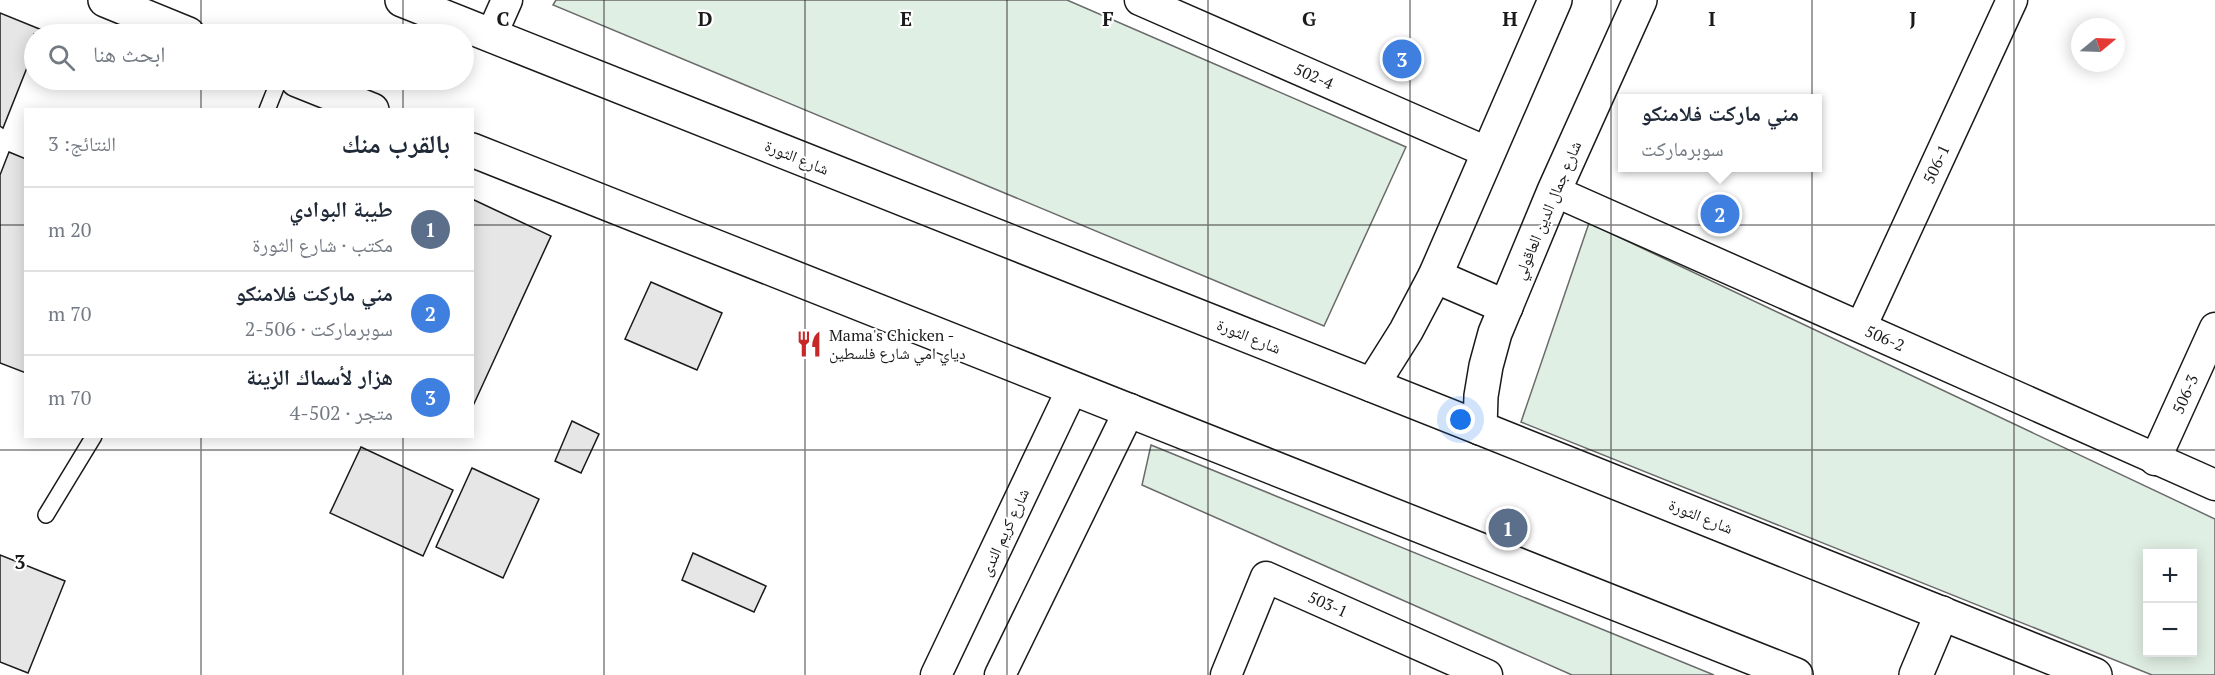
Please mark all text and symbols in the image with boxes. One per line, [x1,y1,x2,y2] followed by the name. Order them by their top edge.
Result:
[496,5,510,32] text: C
[698,5,712,32] text: D
[900,5,912,32] text: E
[1102,5,1114,32] text: F
[1302,5,1316,32] text: G
[1502,5,1518,32] text: H
[1708,5,1716,32] text: I
[1909,5,1917,32] text: J
[2071,18,2125,72] north arrow
[24,24,474,90] search box
[1382,36,1422,82] pin: 3
[93,39,165,68] text: ابحث هنا
[45,41,78,74] icon: search
[1291,58,1338,95] street label: 502-4
[1618,94,1822,172] popup
[1641,98,1799,127] text: مني ماركت فلامنكو
[342,126,450,160] text: بالقرب منك
[48,130,116,157] text: النتائج: 3
[762,134,832,180] street label: شارع الثورة
[1641,135,1724,162] text: سوبرماركت
[1508,137,1588,283] street label: شارع جمال الدين العاقولي
[1917,141,1955,187] street label: 506-1
[1700,192,1740,236] pin: 2
[289,194,393,223] text: طيبة البوادي
[48,216,91,243] text: 20 m
[425,216,436,243] text: 1
[252,231,393,258] text: مكتب · شارع الثورة
[235,278,393,307] text: مني ماركت فلامنكو
[48,300,91,327] text: 70 m
[425,300,436,327] text: 2
[1214,313,1284,359] street label: شارع الثورة
[245,315,393,342] text: سوبرماركت · 506-2
[1862,320,1908,356] street label: 506-2
[829,324,966,366] place label: Mama's Chicken - دياي امي شارع فلسطين
[794,329,824,359] restaurant icon: Mama's Chicken - دياي امي شارع فلسطين
[246,362,393,391] text: هزار لأسماك الزينة
[2167,371,2203,417] street label: 506-3
[48,384,91,411] text: 70 m
[425,384,436,411] text: 3
[290,399,393,426] text: متجر · 502-4
[1446,405,1475,434] your location
[974,484,1034,580] street label: شارع كريم الندى
[1666,493,1736,539] street label: شارع الثورة
[1488,506,1528,550] pin: 1
[14,548,26,575] text: 3
[2143,549,2197,657] map controls
[2143,549,2197,603] button: +
[1305,586,1351,622] street label: 503-1
[2143,603,2197,657] button: −

